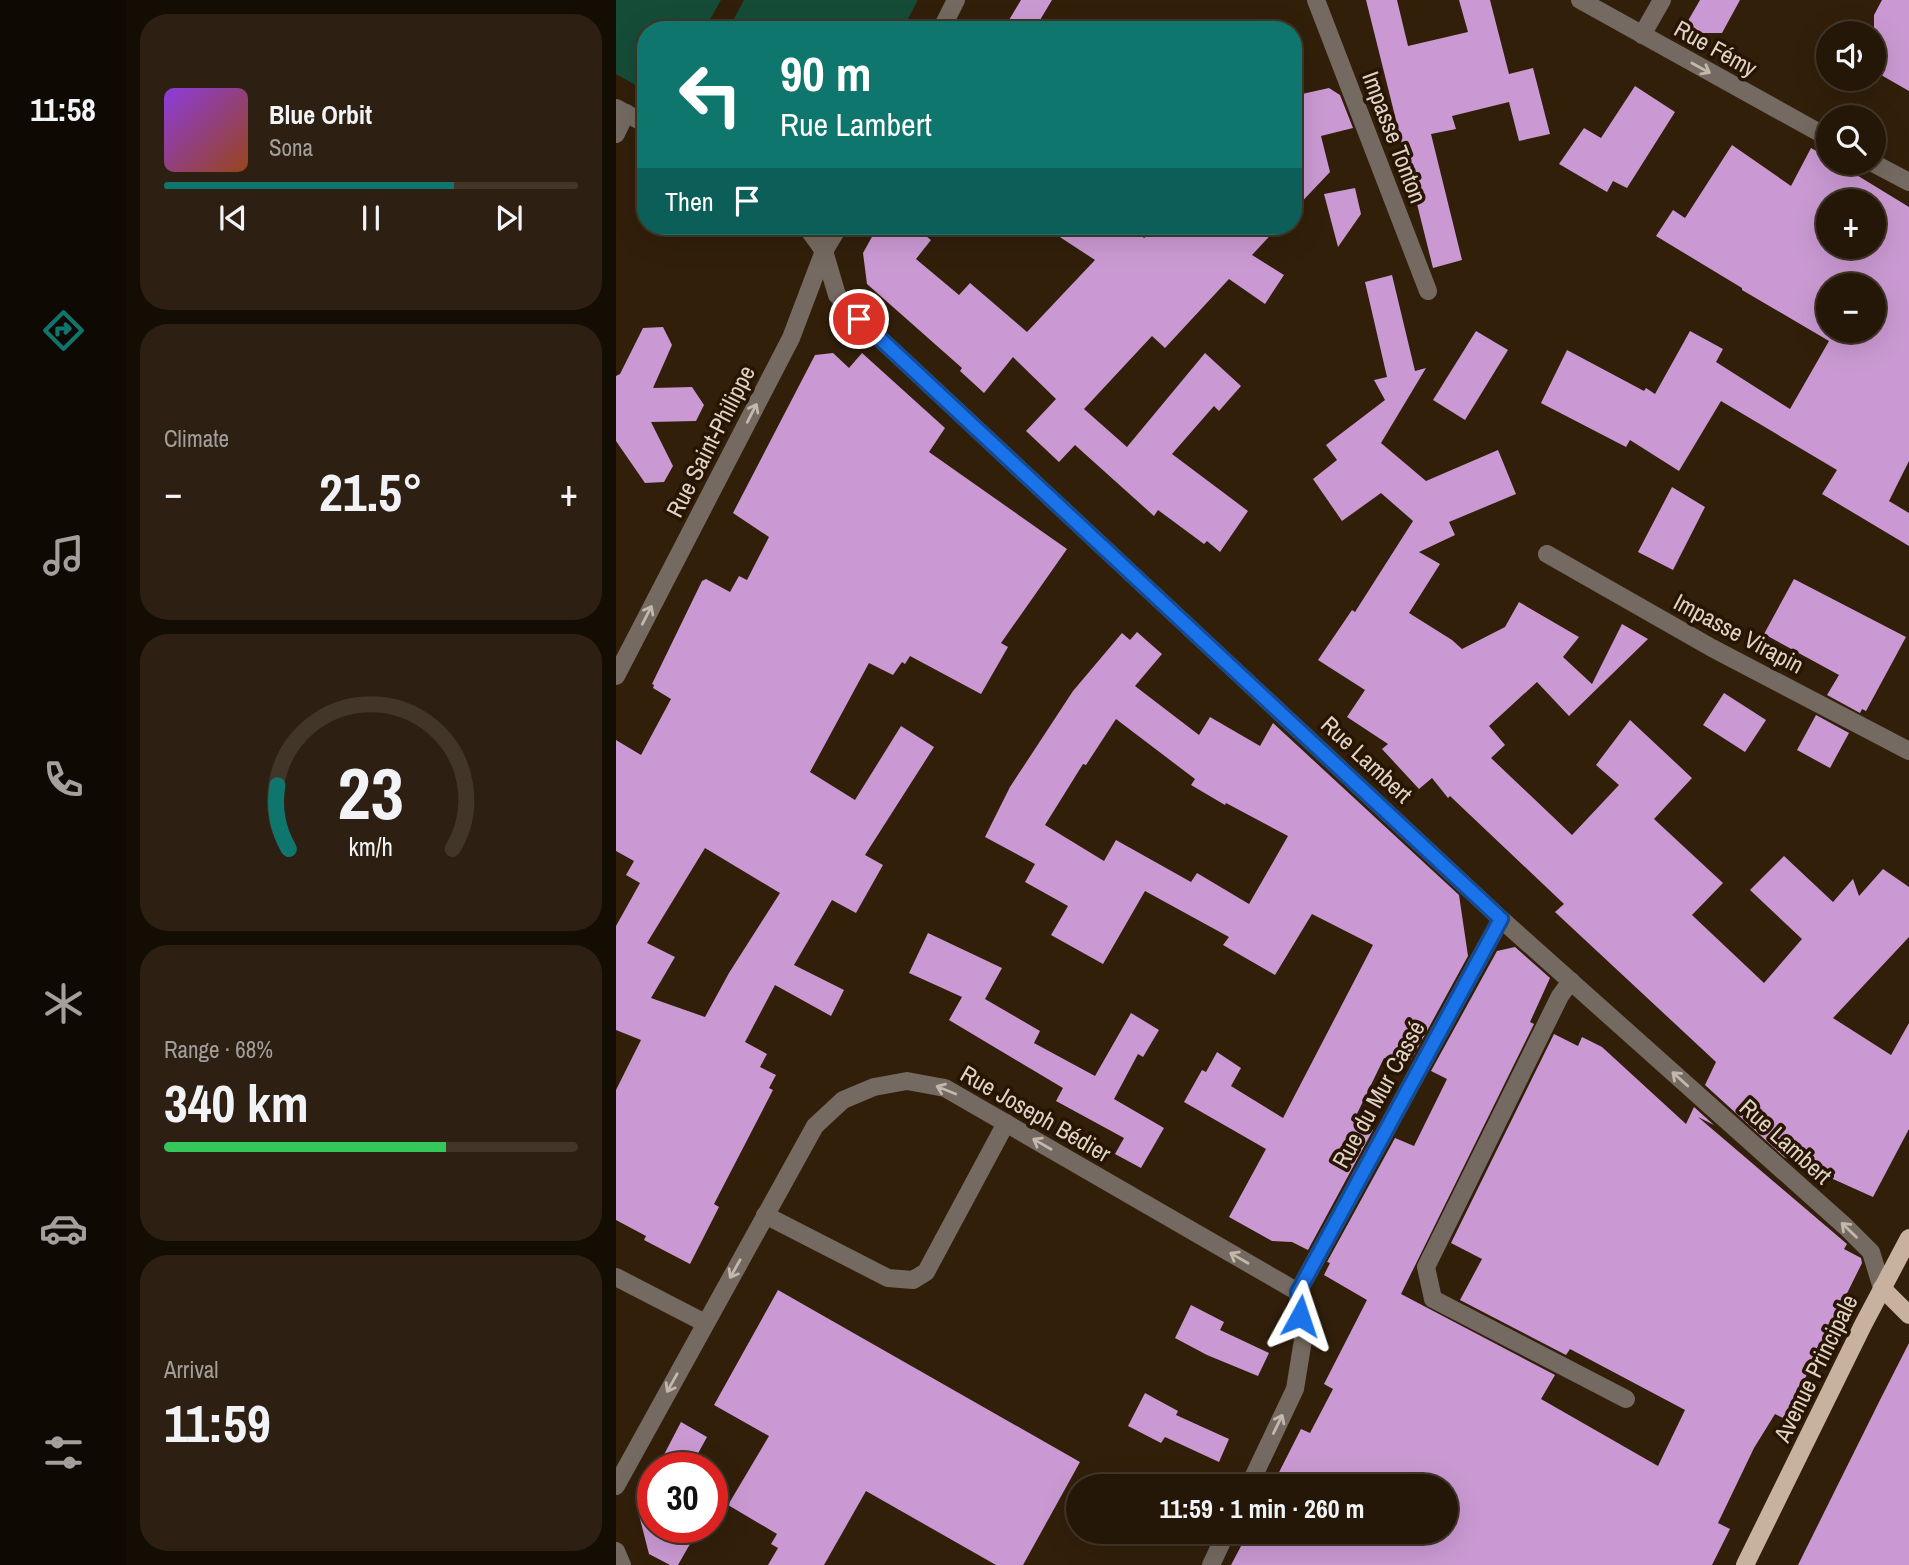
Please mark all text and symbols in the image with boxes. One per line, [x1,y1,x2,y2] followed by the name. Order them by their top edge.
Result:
[1669,12,1763,84] street label: Rue Fémy
[1816,21,1886,343] map controls
[1816,21,1886,91] button: sound
[780,40,872,106] text: 90 m
[665,49,756,140] icon: left
[1691,61,1711,75] one-way arrow
[1355,67,1435,207] street label: Impasse Tonton
[30,88,96,131] text: 11:58
[269,97,372,132] text: Blue Orbit
[780,103,932,146] text: Rue Lambert
[1816,105,1886,175] button: search
[269,132,313,163] text: Sona
[728,182,766,220] icon: arrive
[665,184,714,219] text: Then
[1816,189,1886,259] button: +
[214,199,252,237] icon: previous
[352,199,390,237] icon: pause
[490,199,528,237] icon: next
[1816,273,1886,343] button: −
[829,289,889,349] pin
[840,300,878,338] icon: arrive
[39,306,88,355] icon: directions
[658,360,762,522] street label: Rue Saint-Philippe
[745,404,759,424] one-way arrow
[164,423,229,454] text: Climate
[319,457,423,527] text: 21.5°
[164,467,182,518] text: −
[560,467,578,518] text: +
[39,531,88,580] icon: music
[1668,585,1810,681] street label: Impasse Virapin
[641,606,655,626] one-way arrow
[1314,709,1420,810] street label: Rue Lambert
[338,744,404,842] text: 23
[39,755,88,804] icon: phone
[349,829,393,863] text: km/h
[39,979,88,1028] icon: climate
[1324,1014,1432,1174] street label: Rue du Mur Cassé
[164,1034,273,1065] text: Range · 68%
[955,1057,1117,1169] street label: Rue Joseph Bédier
[164,1068,309,1138] text: 340 km
[1671,1071,1689,1087] one-way arrow
[936,1083,957,1096] one-way arrow
[1733,1091,1839,1191] street label: Rue Lambert
[1032,1137,1052,1151] one-way arrow
[39,1204,88,1253] icon: car
[1841,1222,1858,1239] one-way arrow
[1229,1251,1249,1265] one-way arrow
[728,1258,741,1279] one-way arrow
[1263,1279,1337,1353] position arrow
[1765,1289,1865,1448] street label: Avenue Principale
[164,1354,219,1385] text: Arrival
[665,1373,679,1393] one-way arrow
[164,1388,271,1458] text: 11:59
[1272,1414,1286,1435] one-way arrow
[39,1428,88,1477] icon: filters
[637,1452,728,1543] speed limit sign: 30
[1159,1491,1365,1526] text: 11:59 · 1 min · 260 m

